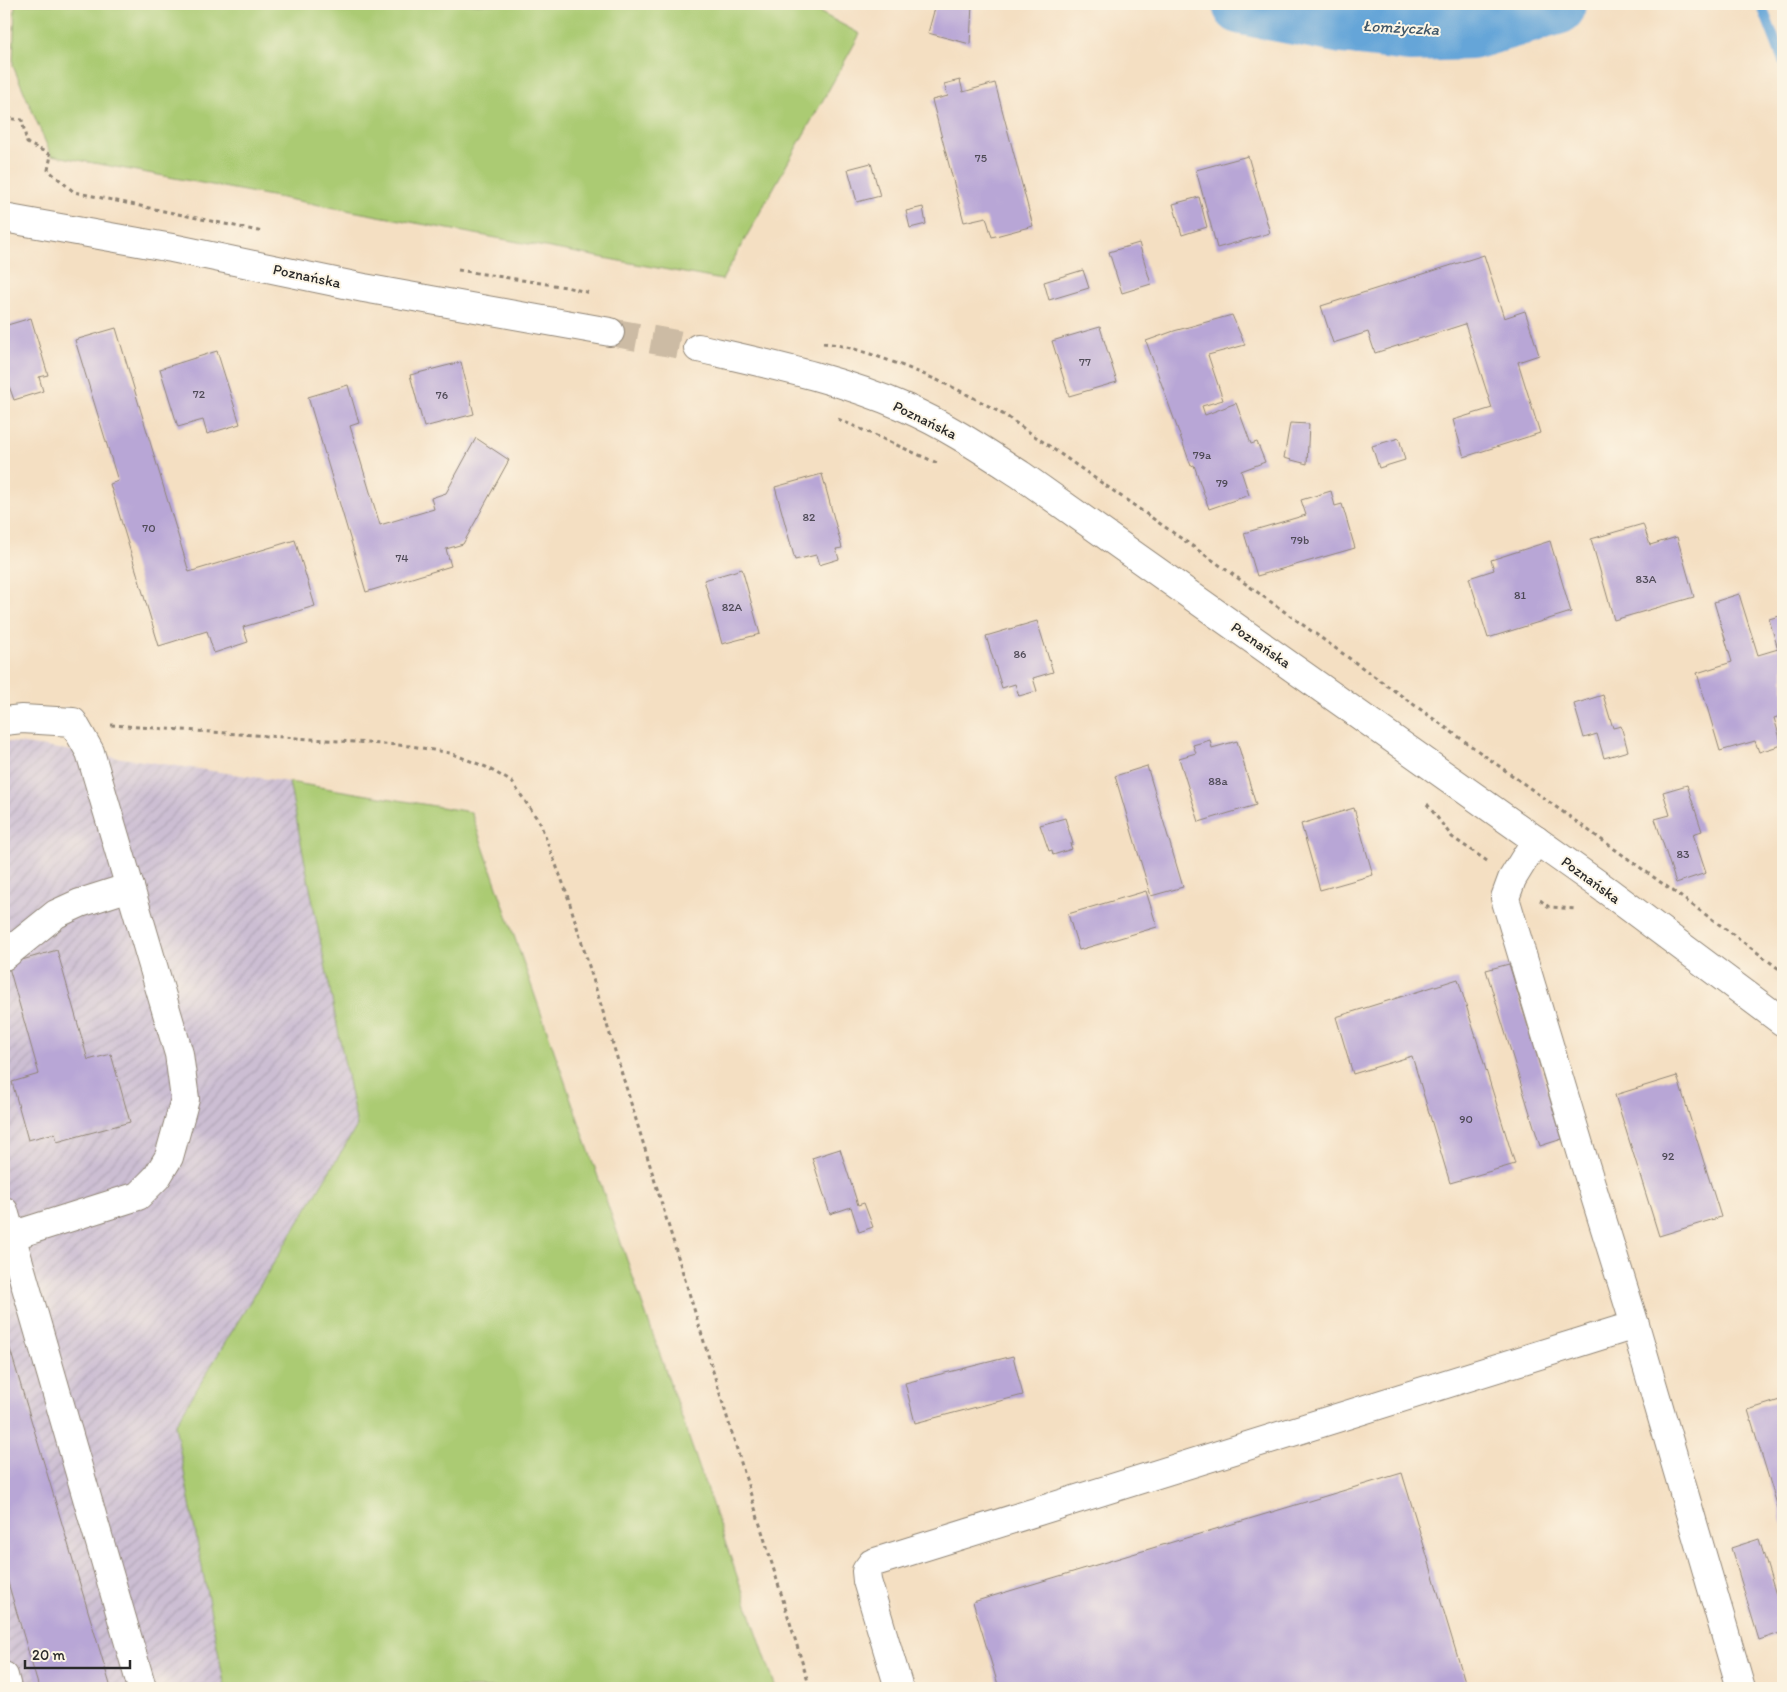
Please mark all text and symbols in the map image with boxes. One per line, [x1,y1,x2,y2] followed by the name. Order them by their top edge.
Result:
[1362,16,1440,39] water label: Łomżyczka
[975,151,987,165] house number: 75
[271,260,343,292] street label: Poznańska
[1079,355,1091,369] house number: 77
[193,387,206,401] house number: 72
[436,388,448,402] house number: 76
[890,397,960,443] street label: Poznańska
[1193,448,1212,462] house number: 79a
[1216,476,1228,490] house number: 79
[803,510,816,524] house number: 82
[142,521,156,535] house number: 70
[1291,533,1309,547] house number: 79b
[395,551,409,565] house number: 74
[1636,572,1657,586] house number: 83A
[1514,588,1526,602] house number: 81
[722,600,743,614] house number: 82A
[1228,618,1294,672] street label: Poznańska
[1014,647,1026,661] house number: 86
[1208,774,1228,788] house number: 88a
[1676,847,1690,861] house number: 83
[1558,853,1624,908] street label: Poznańska
[1459,1112,1473,1126] house number: 90
[1662,1149,1675,1163] house number: 92
[25,1637,130,1669] scale bar
[32,1646,66,1664] text: 20 m

